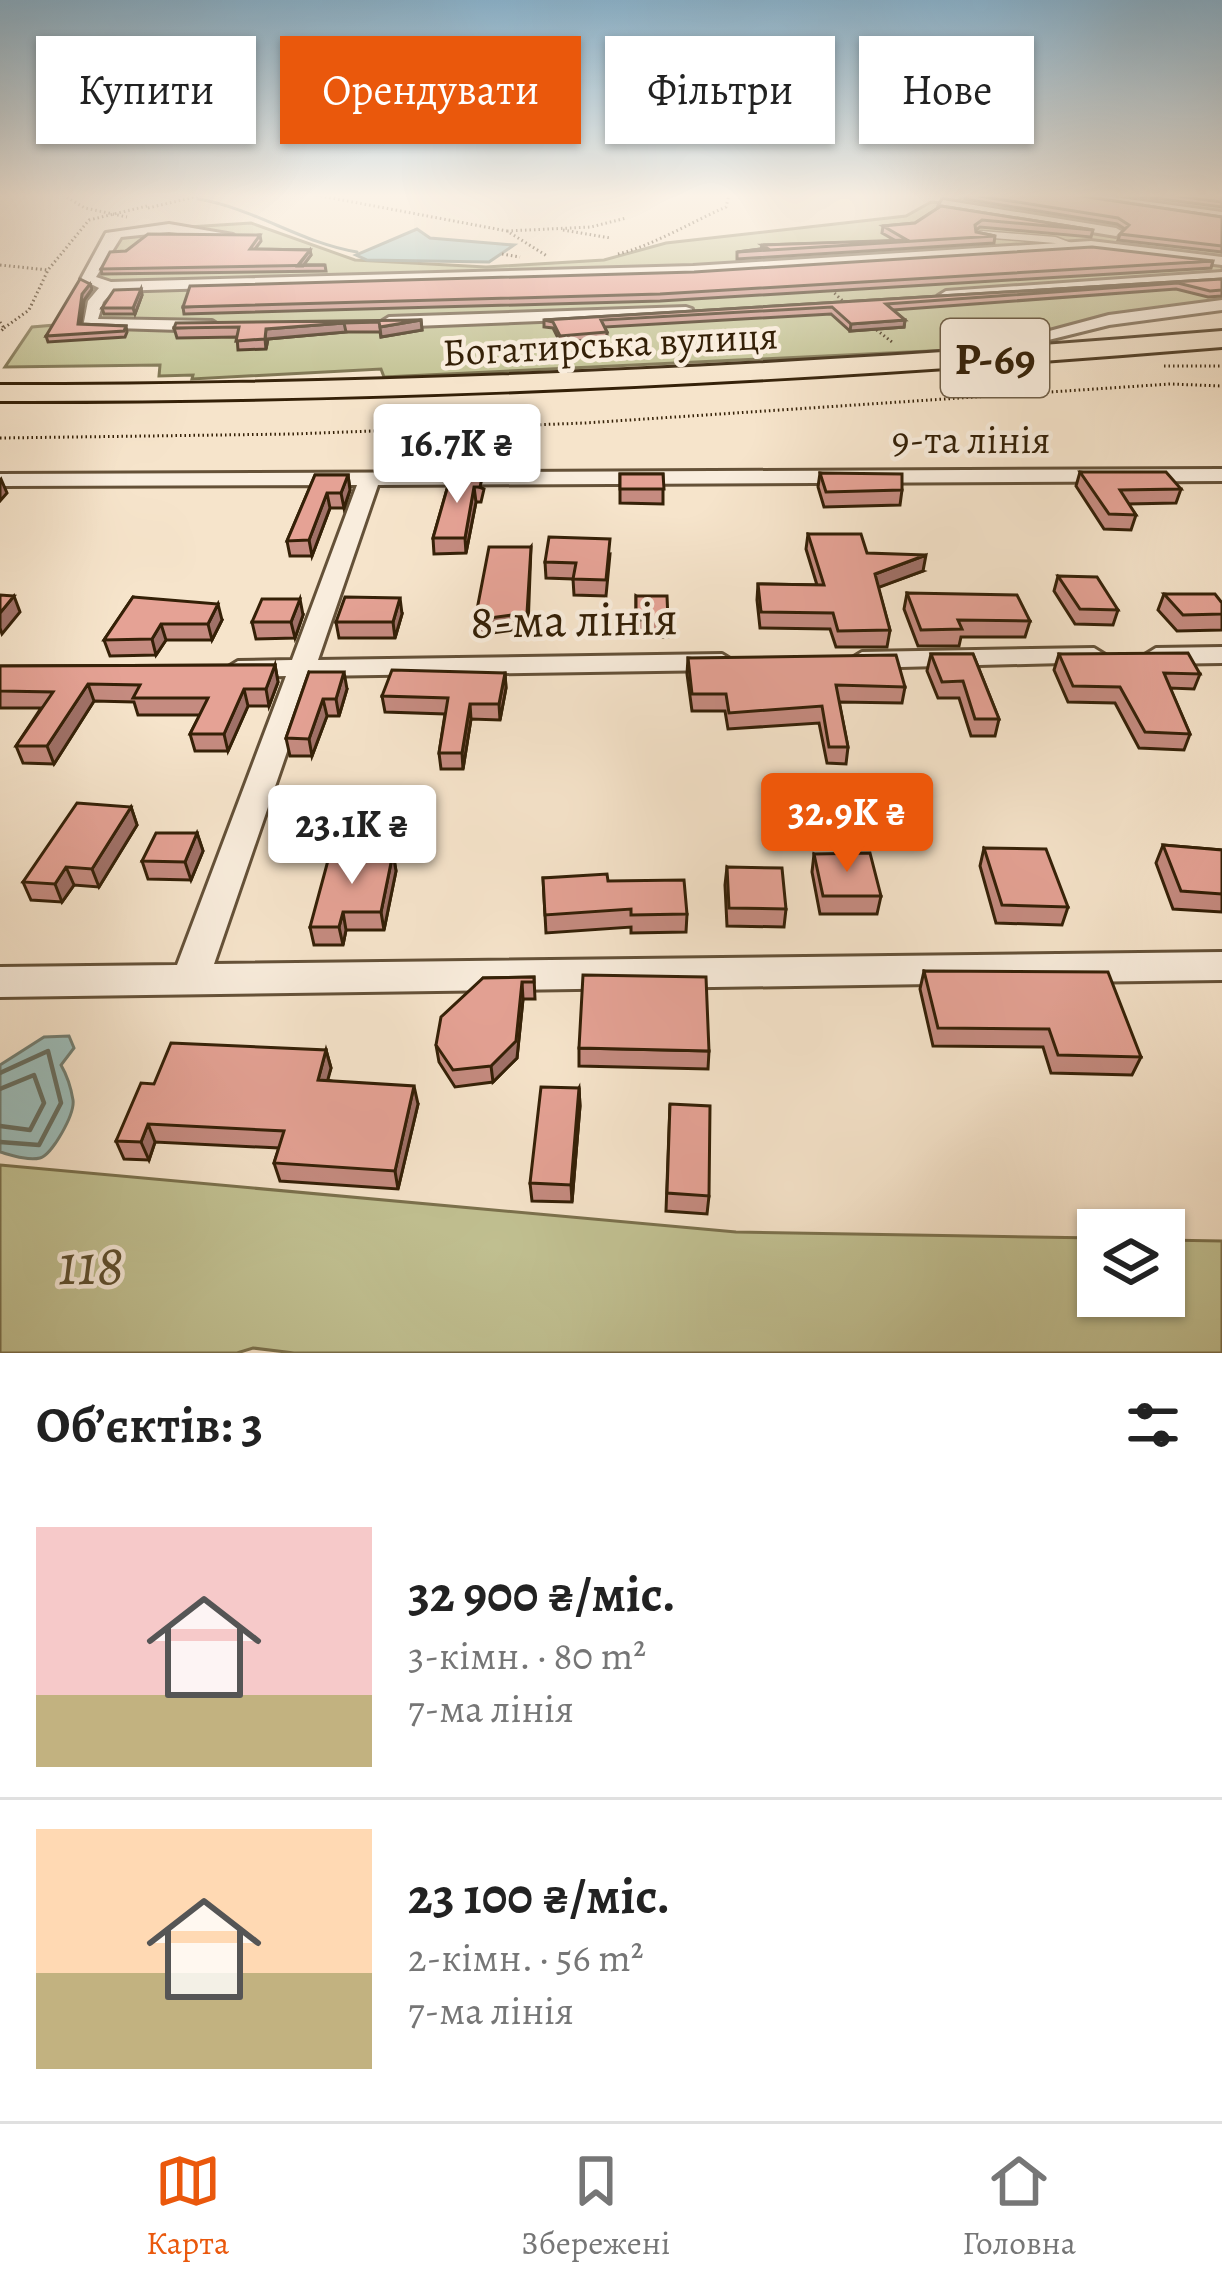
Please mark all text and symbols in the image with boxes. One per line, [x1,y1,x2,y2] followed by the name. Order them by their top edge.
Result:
[36,36,256,144] chip: Купити
[280,36,581,144] chip: Орендувати
[605,36,835,144] chip: Фільтри
[859,36,1034,144] chip: Нове
[441,308,779,379] street label: Богатирська вулиця
[941,319,1049,397] road number: Р-69
[346,404,568,506] pin: 16.7K ₴
[892,413,1050,466] street label: 9-та лінія
[401,416,513,469] text: 16.7K ₴
[470,585,678,655] street label: 8-ма лінія
[736,773,958,875] pin: 32.9K ₴
[241,785,463,887] pin: 23.1K ₴
[788,785,906,838] text: 32.9K ₴
[295,797,409,850] text: 23.1K ₴
[1077,1209,1185,1317] map controls
[1077,1209,1185,1317] button: layers
[58,1226,124,1304] park label: 118
[36,1390,263,1460] text: Об’єктів: 3
[1120,1392,1186,1458] icon: filters
[408,1559,676,1629] text: 32 900 ₴/міс.
[132,1575,276,1719] icon: home
[408,1629,646,1682] text: 3-кімн. · 80 m²
[408,1682,574,1735] text: 7-ма лінія
[408,1861,670,1931] text: 23 100 ₴/міс.
[132,1877,276,2021] icon: home
[408,1931,643,1984] text: 2-кімн. · 56 m²
[408,1984,574,2037] text: 7-ма лінія
[146,2148,229,2265] tab: Карта
[521,2148,670,2265] tab: Збережені
[962,2148,1076,2265] tab: Головна

